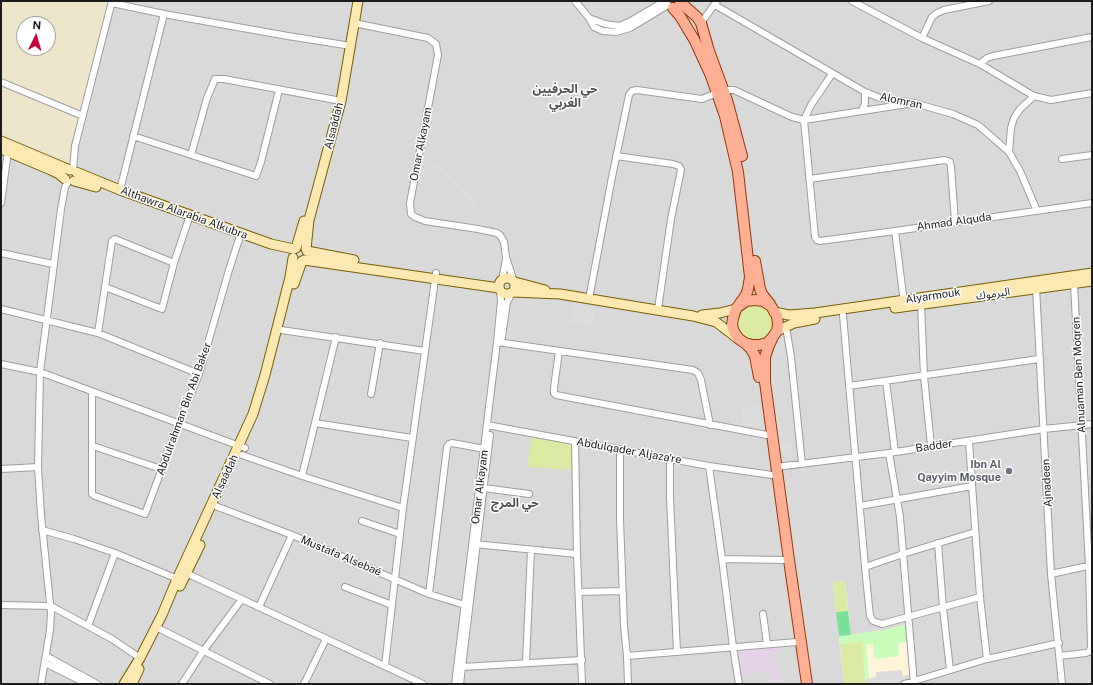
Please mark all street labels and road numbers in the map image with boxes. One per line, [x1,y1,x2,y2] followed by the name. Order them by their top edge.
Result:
[879,90,923,112] street label: Alomran
[322,101,346,151] street label: Alsaádah
[407,106,435,182] street label: Omar Alkayam
[119,184,249,242] street label: Althawra Alarabia Alkubra
[916,210,992,234] street label: Ahmad Alquda
[975,285,1011,303] street label: اليرموك
[905,286,961,306] street label: Alyarmouk
[1069,317,1089,433] street label: Alnuaman Ben Moqren
[154,341,214,477] street label: Abdulrahman Bin Abi Baker
[575,435,683,467] street label: Abdulqader Aljaza're
[915,437,953,455] street label: Badder
[469,449,491,525] street label: Omar Alkayam
[209,453,241,501] street label: Alsaádah
[1039,458,1055,508] street label: Ajnadeen
[299,533,383,579] street label: Mustafa Alsebaé

